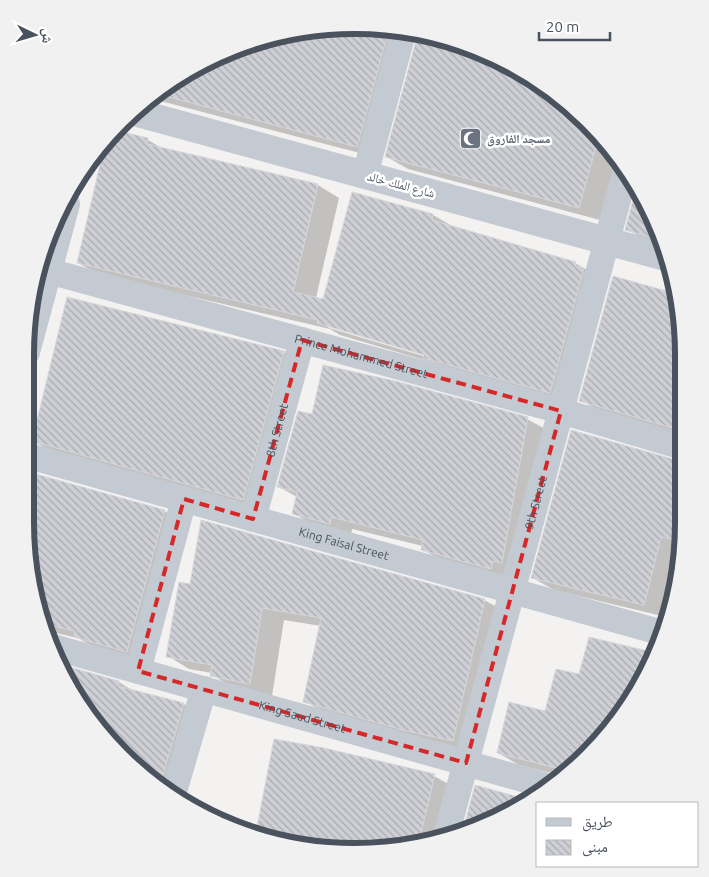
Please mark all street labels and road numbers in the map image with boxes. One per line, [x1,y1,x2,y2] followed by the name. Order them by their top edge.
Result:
[365,169,436,202] street label: شارع الملك خالد
[293,332,430,380] street label: Prince Mohammed Street
[263,402,290,458] street label: 8th Street
[522,474,549,531] street label: 9th Street
[298,525,391,562] street label: King Faisal Street
[258,698,348,735] street label: King Saud Street

